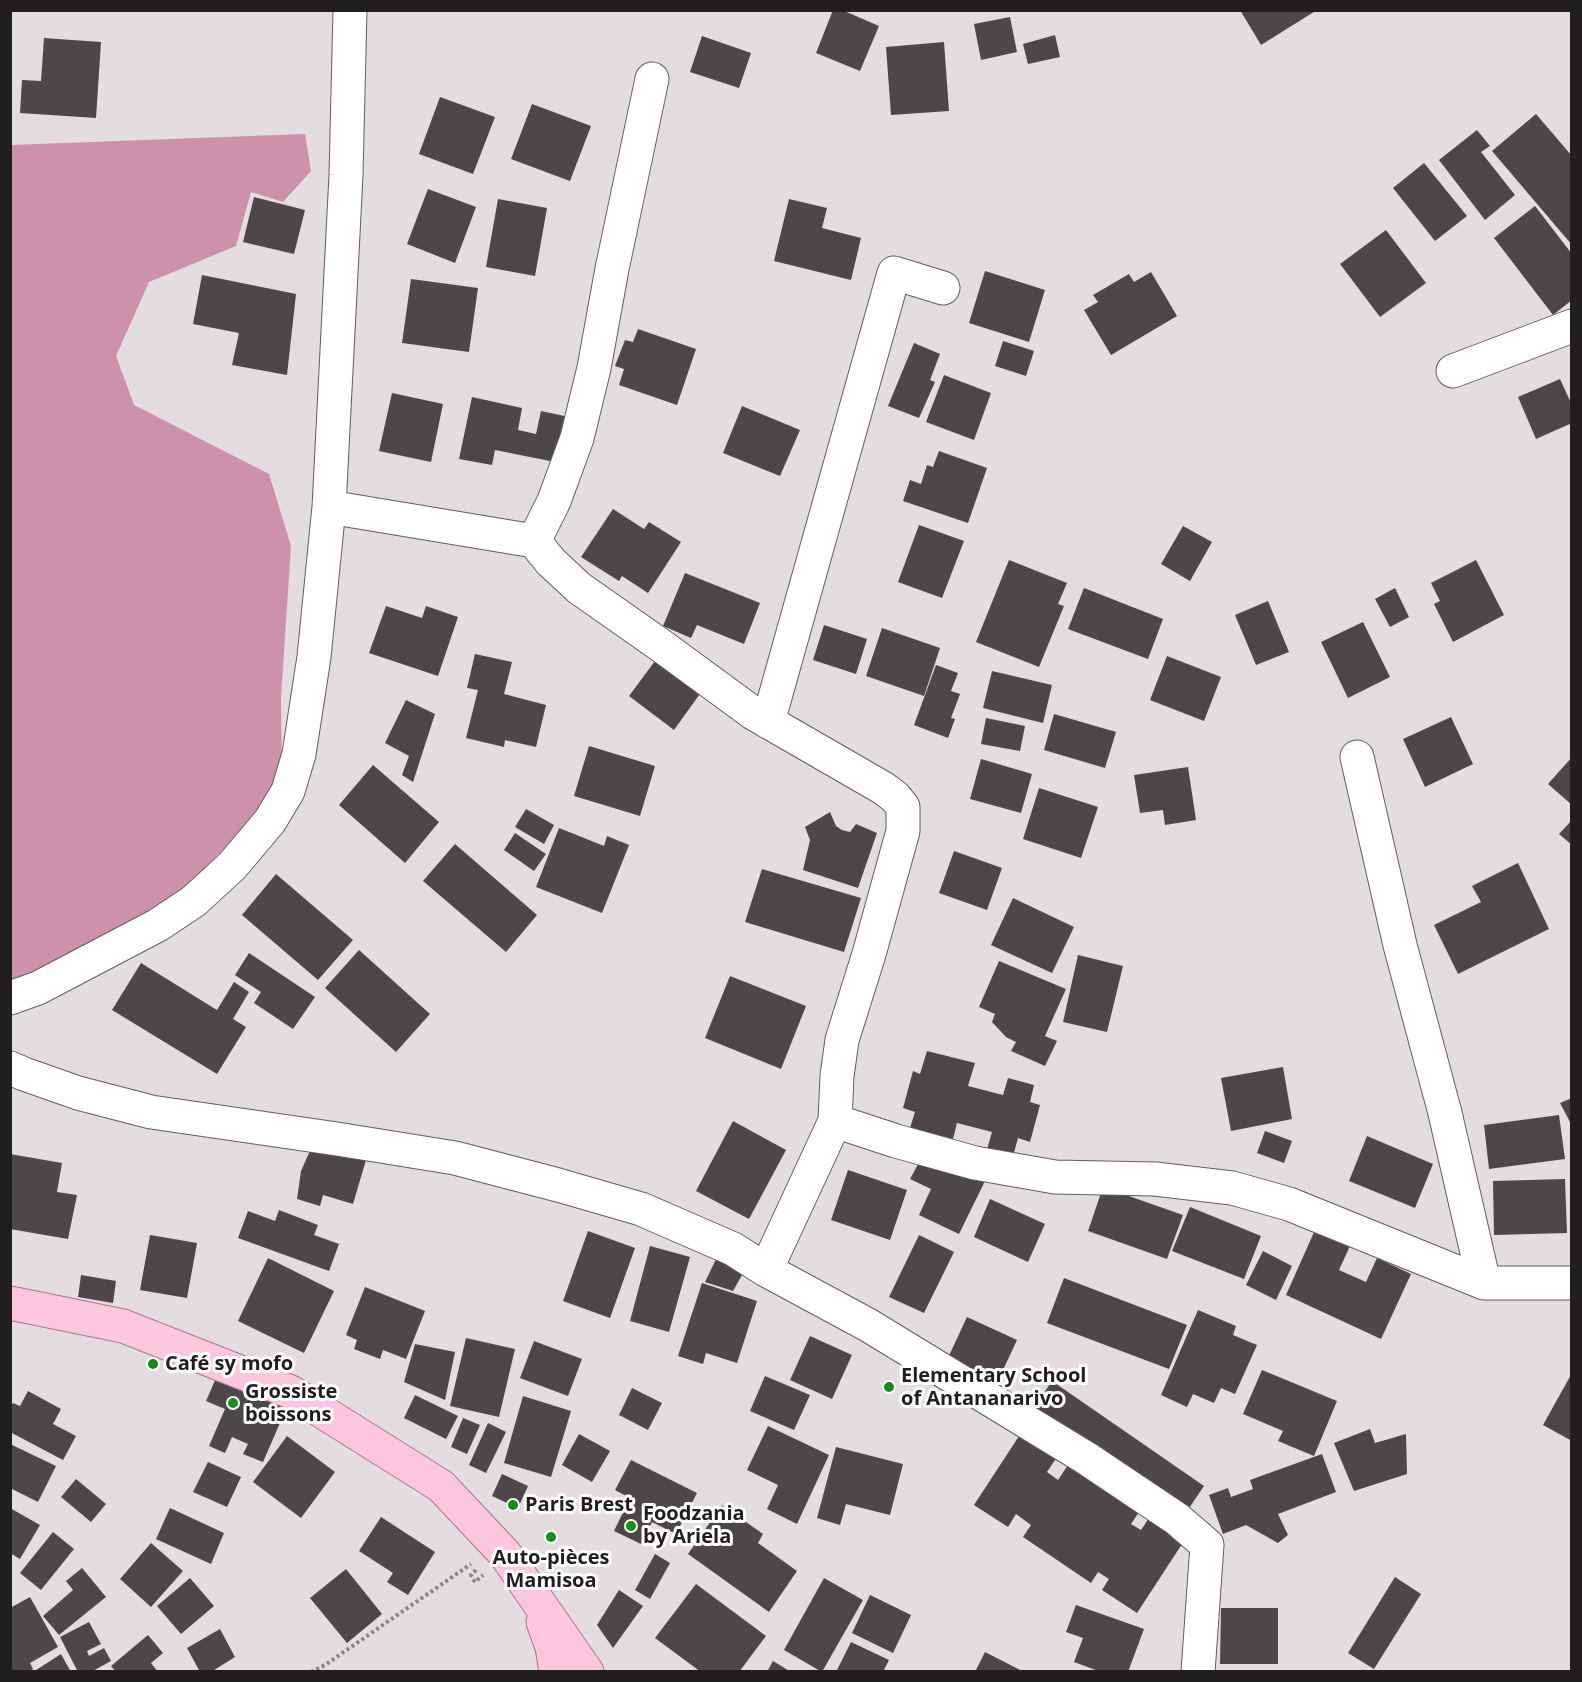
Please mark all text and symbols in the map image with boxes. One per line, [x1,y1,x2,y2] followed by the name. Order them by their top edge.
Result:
[165,1352,293,1376] place label: Café sy mofo
[146,1357,160,1371] marker: Café sy mofo
[901,1364,1086,1411] place label: Elementary School of Antananarivo
[245,1380,337,1427] place label: Grossiste boissons
[882,1380,896,1394] marker: Elementary School of Antananarivo
[226,1396,240,1410] marker: Grossiste boissons
[525,1493,633,1517] place label: Paris Brest
[506,1498,520,1512] marker: Paris Brest
[643,1502,745,1549] place label: Foodzania by Ariela
[624,1519,638,1533] marker: Foodzania by Ariela
[544,1530,558,1544] marker: Auto-pièces Mamisoa
[492,1546,610,1593] place label: Auto-pièces Mamisoa

